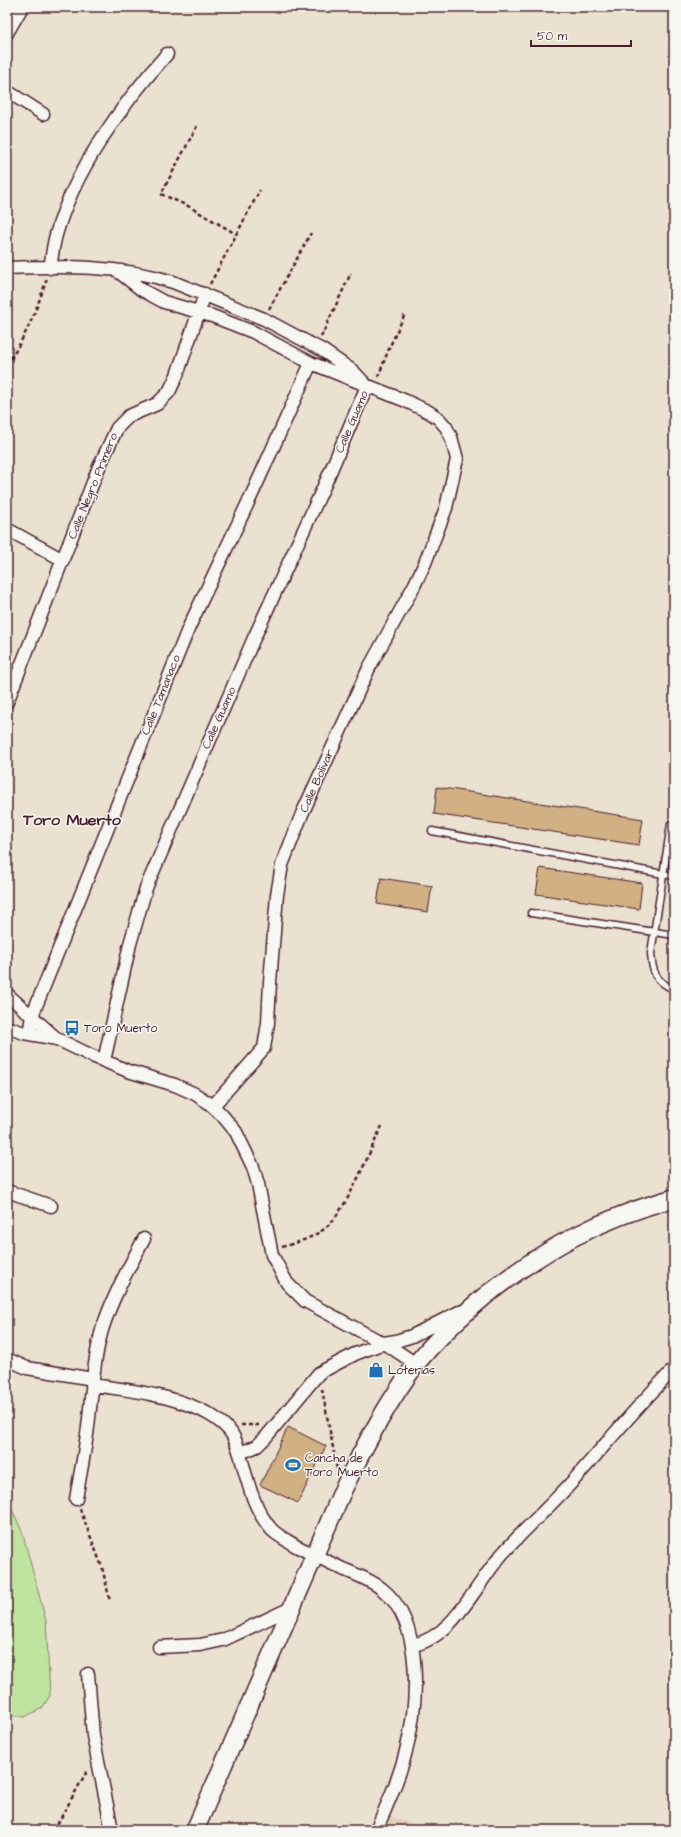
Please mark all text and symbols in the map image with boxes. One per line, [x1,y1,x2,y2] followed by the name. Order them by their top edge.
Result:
[531,22,631,48] scale bar
[537,28,568,45] text: 50 m
[331,388,373,456] street label: Calle Guamo
[64,430,123,542] street label: Calle Negro Primero
[137,652,185,738] street label: Calle Tamanaco
[198,684,240,752] street label: Calle Guamo
[295,746,339,815] street label: Calle Bolívar
[22,809,122,831] district label: Toro Muerto
[63,1019,81,1037] bus stop icon: Toro Muerto
[84,1020,157,1037] place label: Toro Muerto
[367,1361,385,1379] shop icon: Loterias
[388,1362,435,1379] place label: Loterias
[305,1450,378,1481] place label: Cancha de Toro Muerto
[284,1456,302,1474] sports icon: Cancha de Toro Muerto

